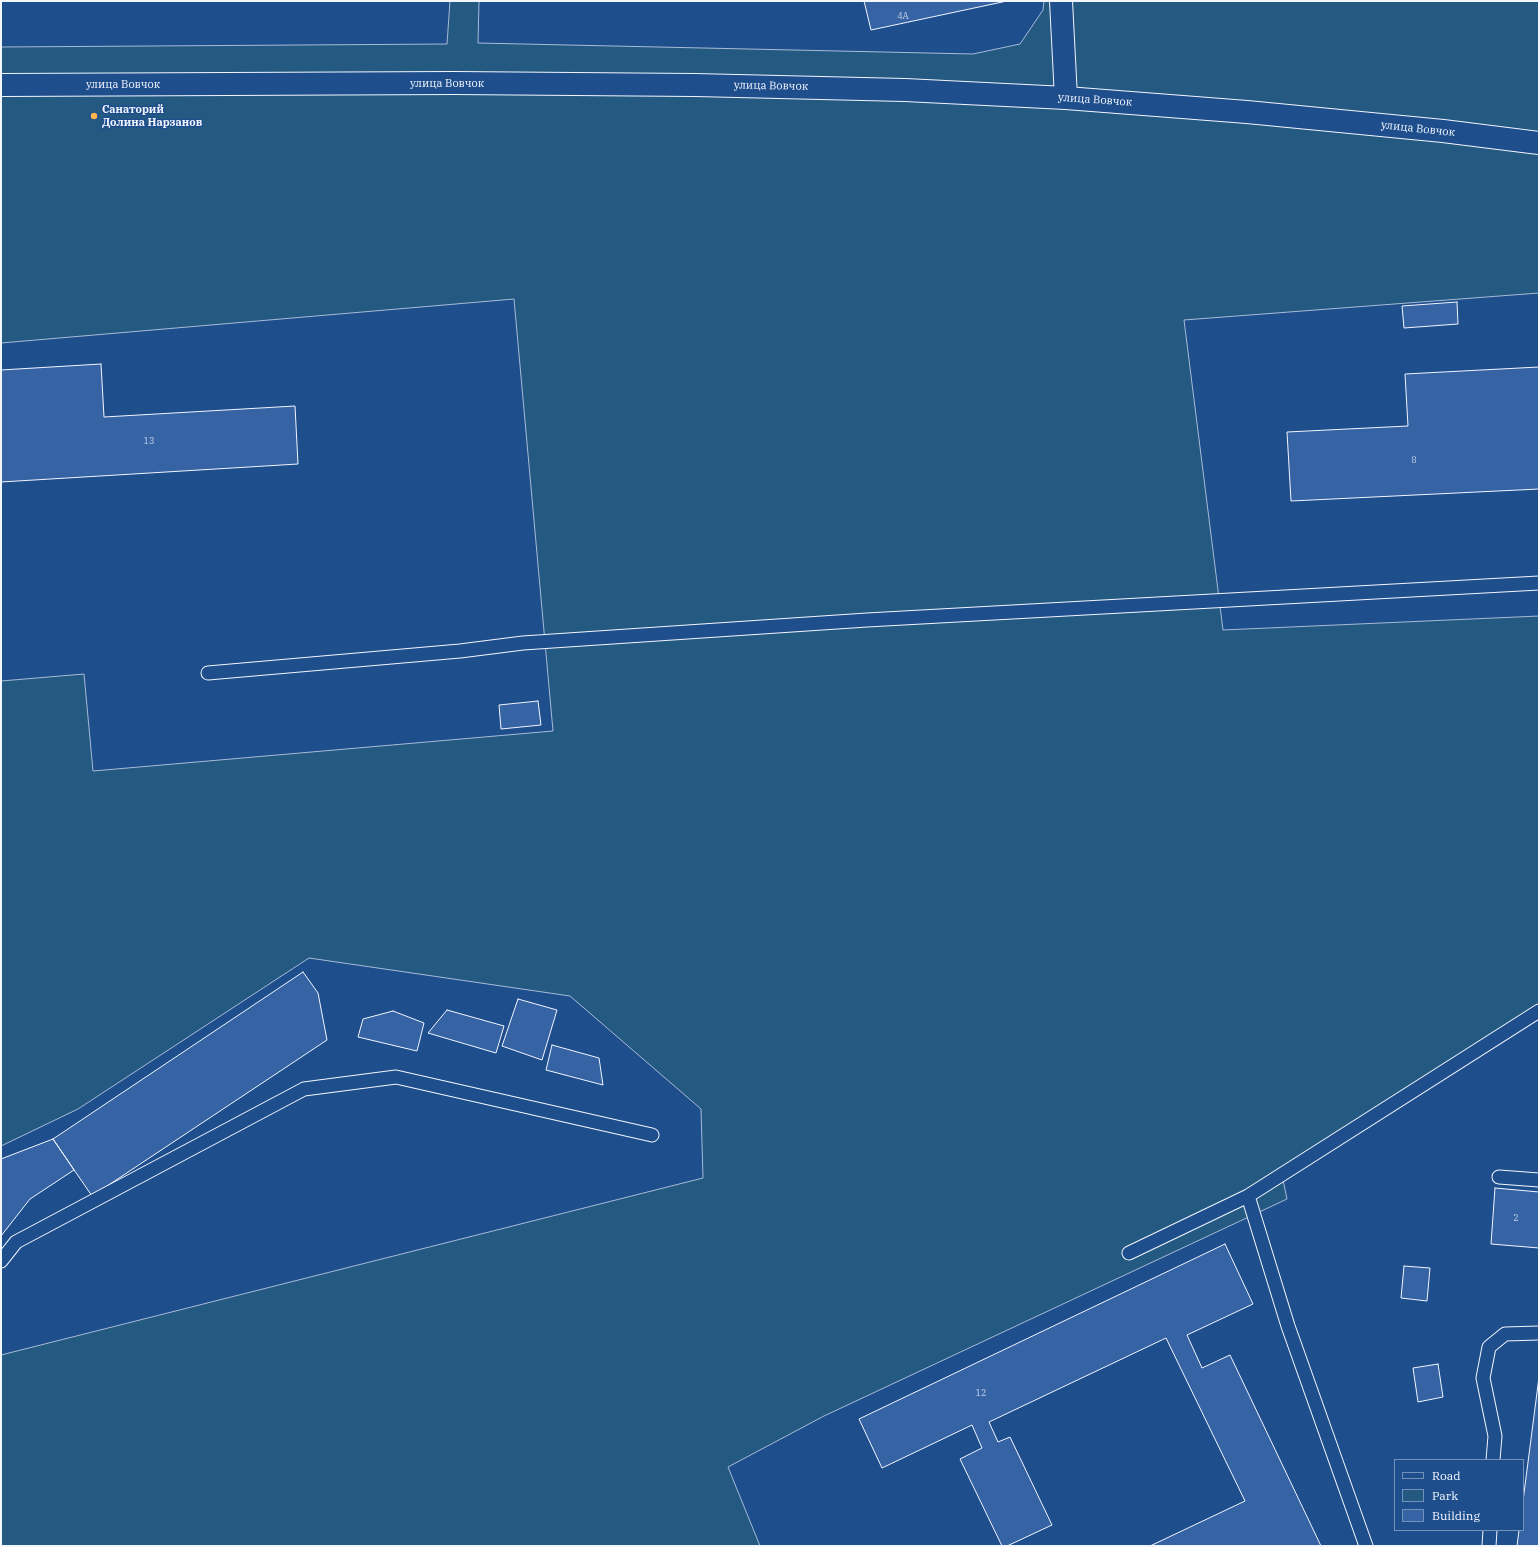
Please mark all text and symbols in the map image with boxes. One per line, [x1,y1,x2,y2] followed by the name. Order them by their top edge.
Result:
[897,11,909,21] house number: 4А
[410,77,484,91] street label: улица Вовчок
[86,78,160,92] street label: улица Вовчок
[734,79,808,93] street label: улица Вовчок
[1058,91,1132,109] street label: улица Вовчок
[102,103,202,129] place label: Санаторий Долина Нарзанов
[89,111,99,121] marker: Санаторий Долина Нарзанов
[1380,119,1456,139] street label: улица Вовчок
[144,436,154,446] house number: 13
[1411,455,1417,465] house number: 8
[1513,1213,1519,1223] house number: 2
[976,1388,986,1398] house number: 12
[1394,1459,1524,1531] legend
[1432,1468,1461,1483] text: Road
[1432,1488,1458,1503] text: Park
[1432,1508,1480,1523] text: Building

